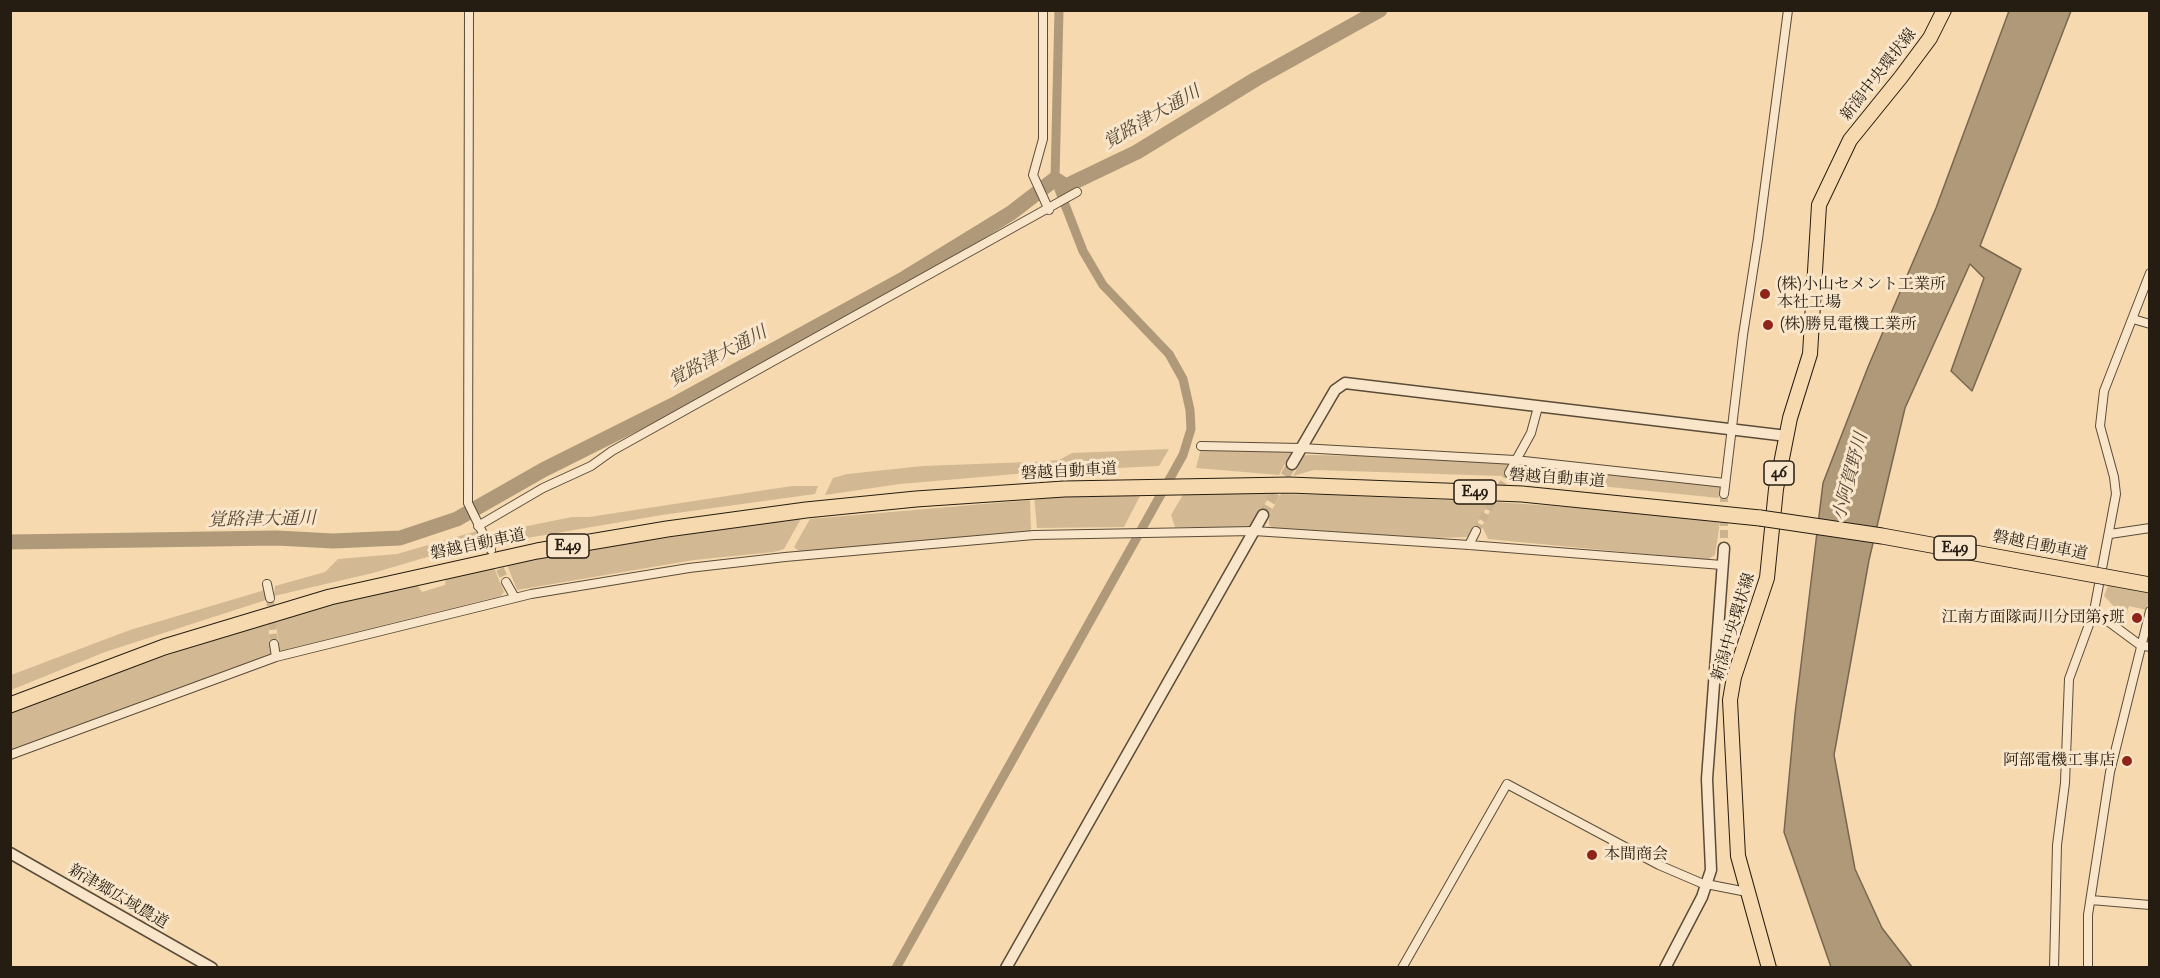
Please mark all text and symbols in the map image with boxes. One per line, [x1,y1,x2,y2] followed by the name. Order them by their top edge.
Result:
[1837,25,1921,125] street label: 新潟中央環状線
[1100,82,1204,154] water label: 覚路津大通川
[1777,275,1946,313] place label: (株)小山セメント工業所 本社工場
[1758,287,1772,301] marker: (株)小山セメント工業所 本社工場
[1780,315,1917,335] place label: (株)勝見電機工業所
[1761,318,1775,332] marker: (株)勝見電機工業所
[665,322,771,392] water label: 覚路津大通川
[1829,431,1873,523] water label: 小阿賀野川
[1021,460,1117,484] street label: 磐越自動車道
[1764,461,1794,485] road number: 46
[1508,466,1606,492] street label: 磐越自動車道
[1454,480,1496,504] road number: E49
[208,508,316,532] water label: 覚路津大通川
[429,526,527,564] street label: 磐越自動車道
[1991,527,2089,565] street label: 磐越自動車道
[547,534,589,558] road number: E49
[1934,536,1976,560] road number: E49
[1708,571,1760,683] street label: 新潟中央環状線
[1942,608,2125,628] place label: 江南方面隊両川分団第5班
[2130,611,2144,625] marker: 江南方面隊両川分団第5班
[2003,751,2115,771] place label: 阿部電機工事店
[2120,754,2134,768] marker: 阿部電機工事店
[1604,845,1668,865] place label: 本間商会
[1585,848,1599,862] marker: 本間商会
[65,861,171,933] street label: 新津郷広域農道

